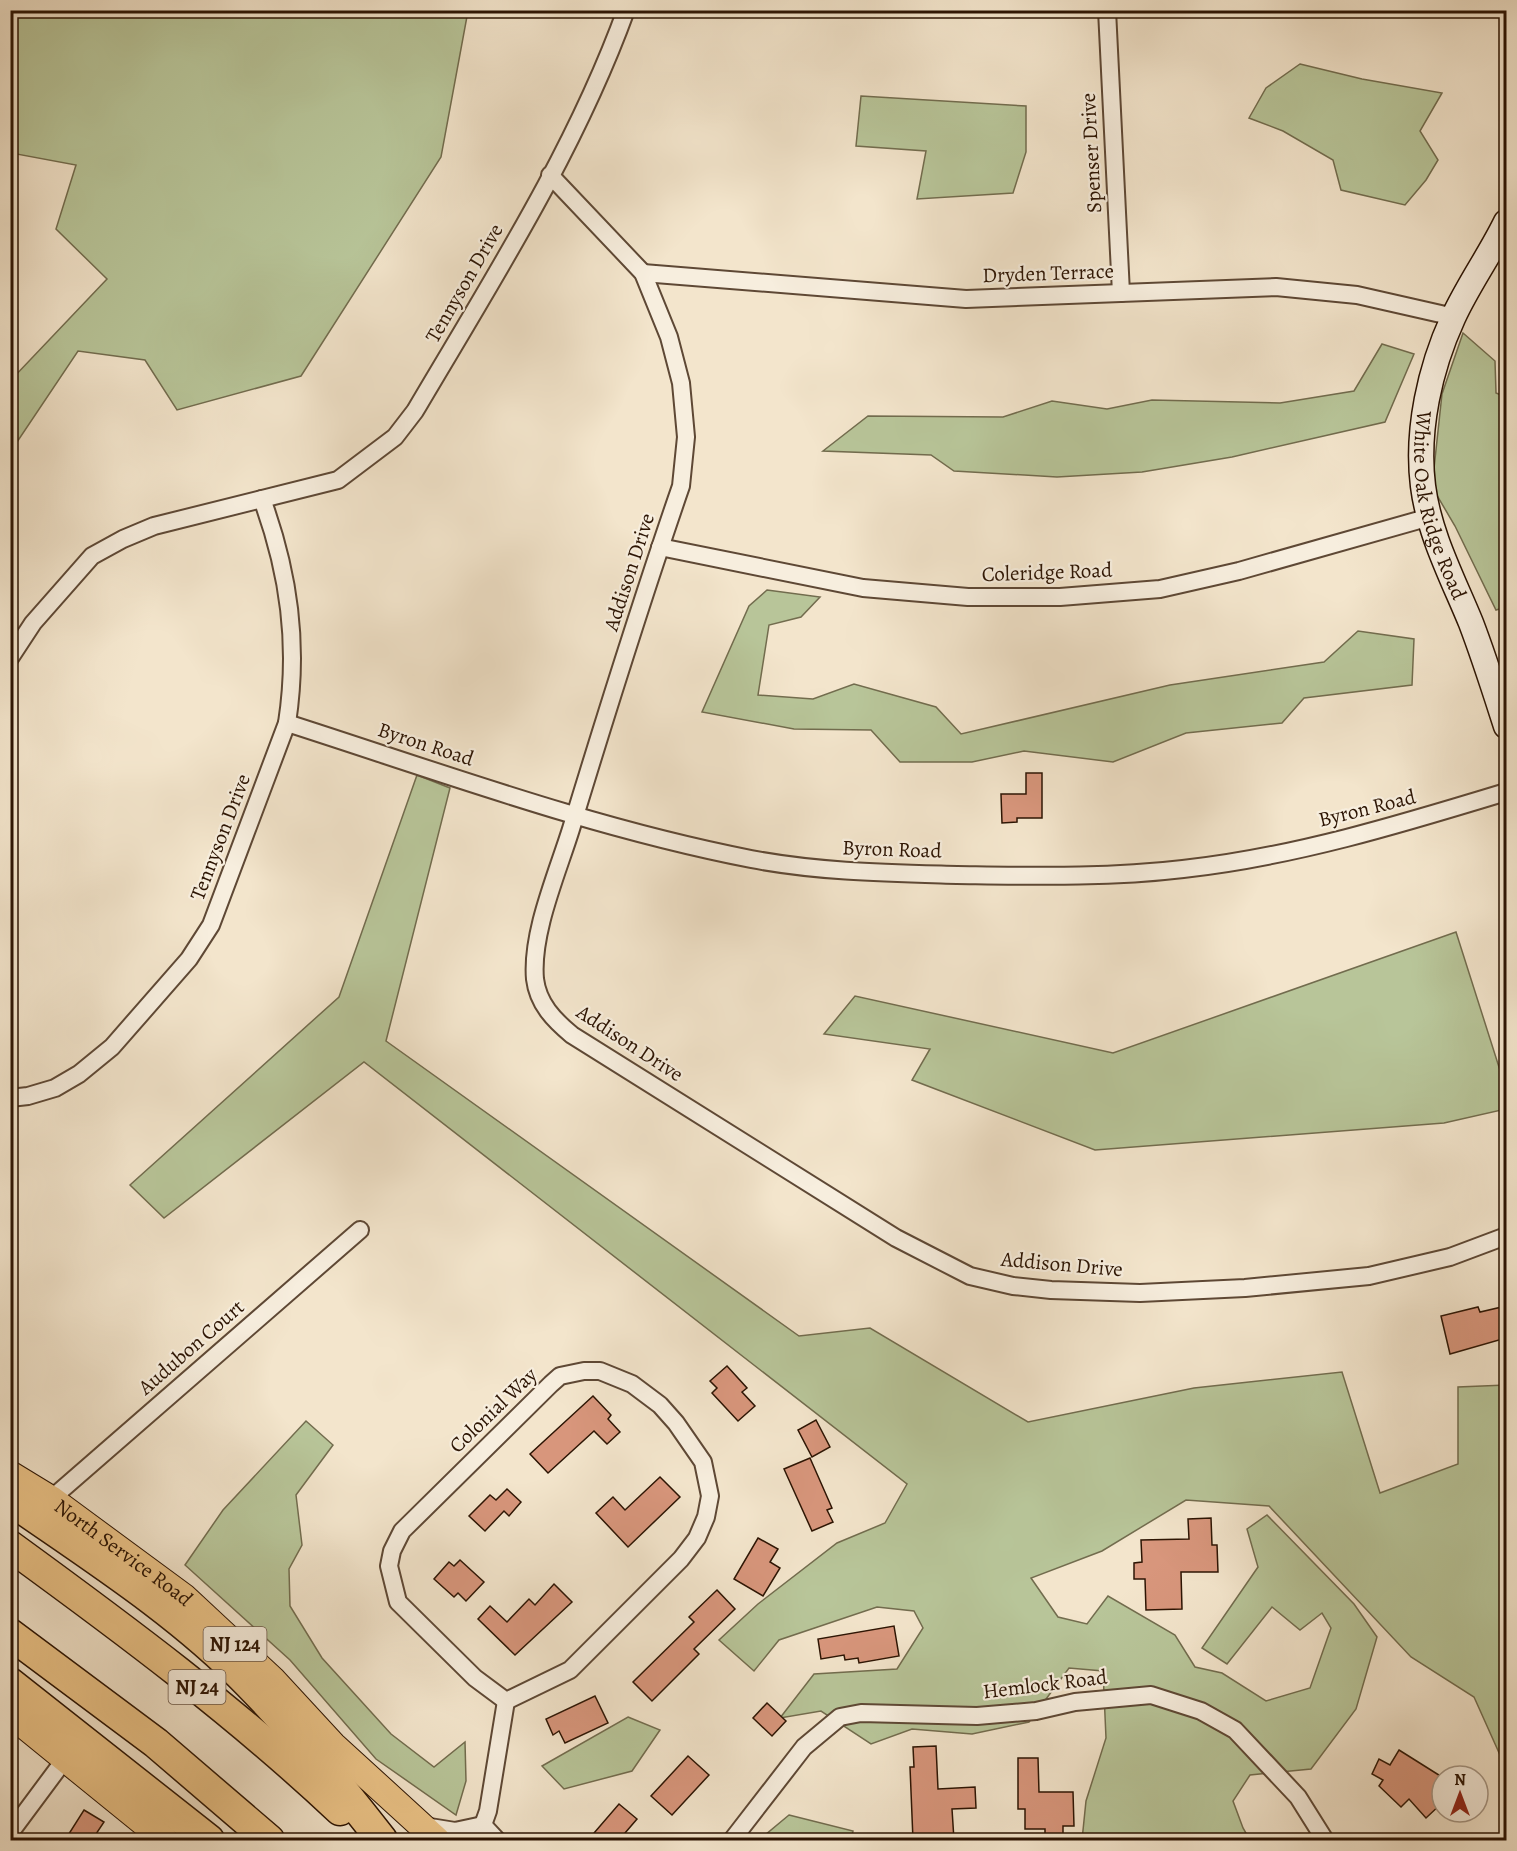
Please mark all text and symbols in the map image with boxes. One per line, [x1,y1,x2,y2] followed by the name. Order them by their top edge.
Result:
[1074,92,1108,214] street label: Spenser Drive
[419,218,509,348] street label: Tennyson Drive
[982,257,1114,289] street label: Dryden Terrace
[1407,408,1474,604] street label: White Oak Ridge Road
[597,510,661,635] street label: Addison Drive
[981,556,1114,588] street label: Coleridge Road
[374,715,478,773] street label: Byron Road
[183,770,257,904] street label: Tennyson Drive
[1315,782,1419,834] street label: Byron Road
[842,833,943,865] street label: Byron Road
[570,997,689,1088] street label: Addison Drive
[999,1245,1124,1283] street label: Addison Drive
[131,1293,250,1402] street label: Audubon Court
[443,1361,543,1459] street label: Colonial Way
[49,1492,199,1613] street label: North Service Road
[204,1627,266,1661] road number: NJ 124
[981,1662,1109,1706] street label: Hemlock Road
[168,1670,226,1704] road number: NJ 24
[1430,1764,1490,1824] north arrow
[1454,1769,1466,1791] text: N

